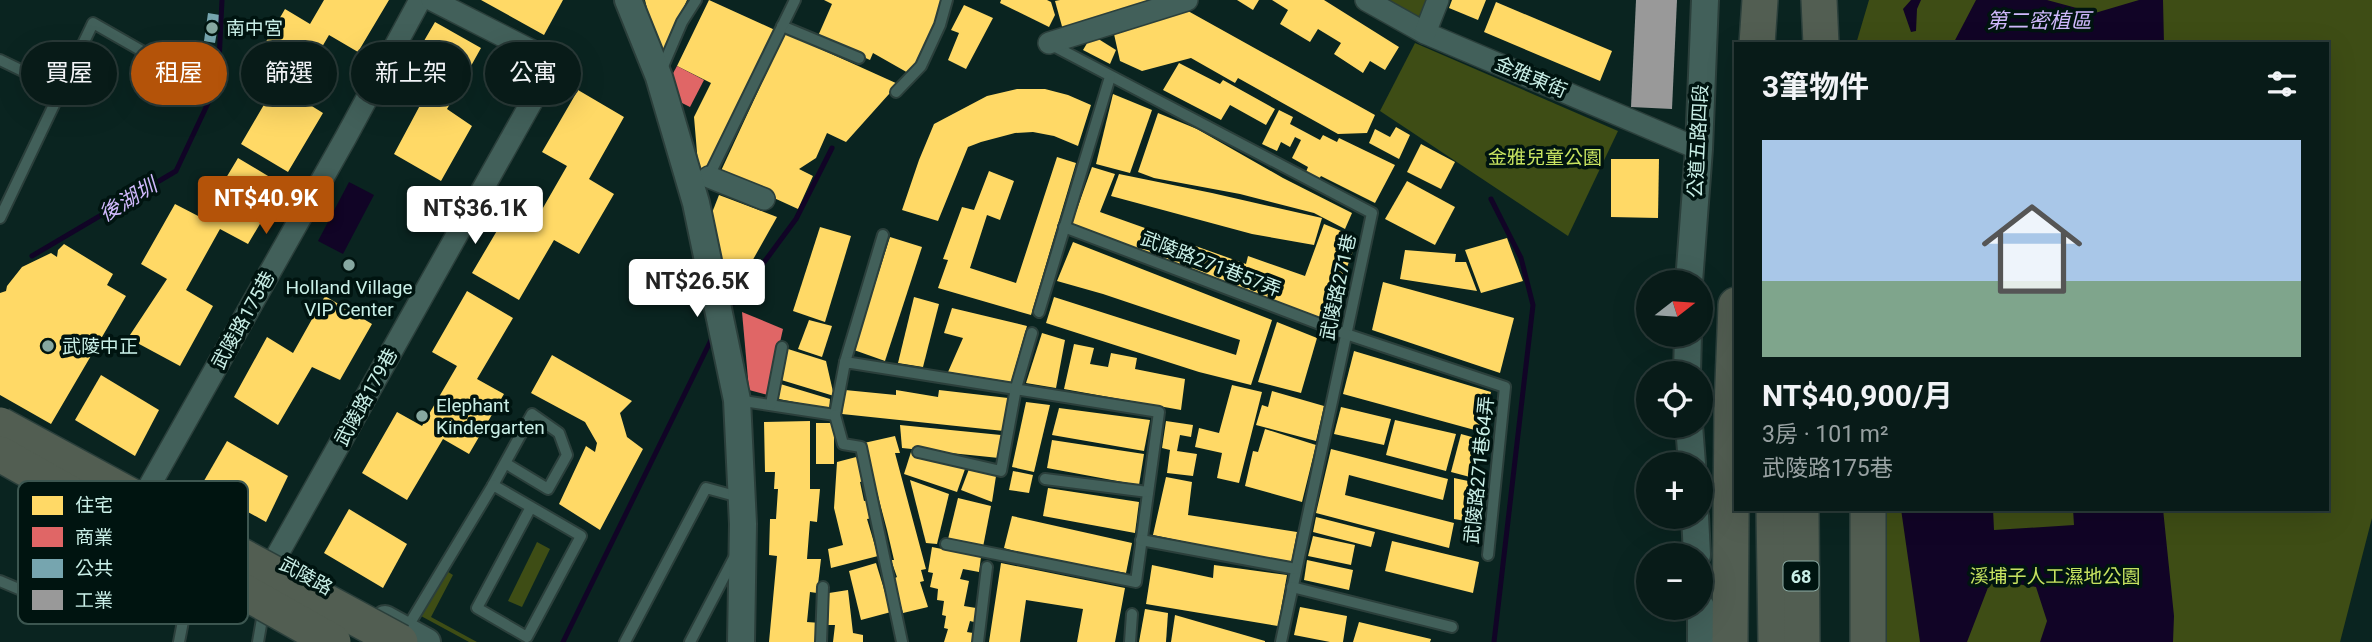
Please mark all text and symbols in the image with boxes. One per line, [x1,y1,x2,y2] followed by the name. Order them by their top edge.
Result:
[1987,9,2094,33] water label: 第二密植區
[226,17,283,40] place label: 南中宮
[204,20,220,36] marker: 南中宮
[21,42,117,105] chip: 買屋
[131,42,227,105] chip: 租屋
[241,42,337,105] chip: 篩選
[351,42,471,105] chip: 新上架
[485,42,581,105] chip: 公寓
[1492,52,1570,102] street label: 金雅東街
[2263,65,2301,103] icon: filters
[1762,69,1869,104] text: 3筆物件
[1684,83,1712,199] street label: 公道五路四段
[1488,146,1602,169] park label: 金雅兒童公園
[95,172,164,227] water label: 後湖圳
[194,176,338,236] pin: NT$40.9K
[214,185,318,212] text: NT$40.9K
[1969,186,2095,312] icon: home
[403,187,547,246] pin: NT$36.1K
[423,195,527,222] text: NT$36.1K
[1138,227,1284,301] street label: 武陵路271巷57弄
[1316,232,1360,342] street label: 武陵路271巷
[341,257,357,273] marker: Holland Village VIP Center
[625,260,769,319] pin: NT$26.5K
[207,267,279,373] street label: 武陵路175巷
[645,268,749,295] text: NT$26.5K
[1636,270,1713,346] north arrow
[1636,270,1713,620] map controls
[286,276,412,321] place label: Holland Village VIP Center
[62,335,138,358] place label: 武陵中正
[40,338,56,354] marker: 武陵中正
[330,344,402,450] street label: 武陵路179巷
[1636,361,1713,438] button: locate
[1762,378,1953,413] text: NT$40,900/月
[436,394,545,439] place label: Elephant Kindergarten
[1460,395,1498,545] street label: 武陵路271巷64弄
[414,408,430,424] marker: Elephant Kindergarten
[1762,421,1888,448] text: 3房 · 101 m²
[1636,452,1713,529] button: +
[1762,455,1893,482] text: 武陵路175巷
[18,481,248,624] legend
[75,494,113,517] text: 住宅
[75,526,113,549] text: 商業
[1636,543,1713,620] button: −
[275,552,337,600] street label: 武陵路
[75,557,113,580] text: 公共
[1784,562,1818,590] road number: 68
[1969,565,2141,588] park label: 溪埔子人工濕地公園
[75,589,113,612] text: 工業

